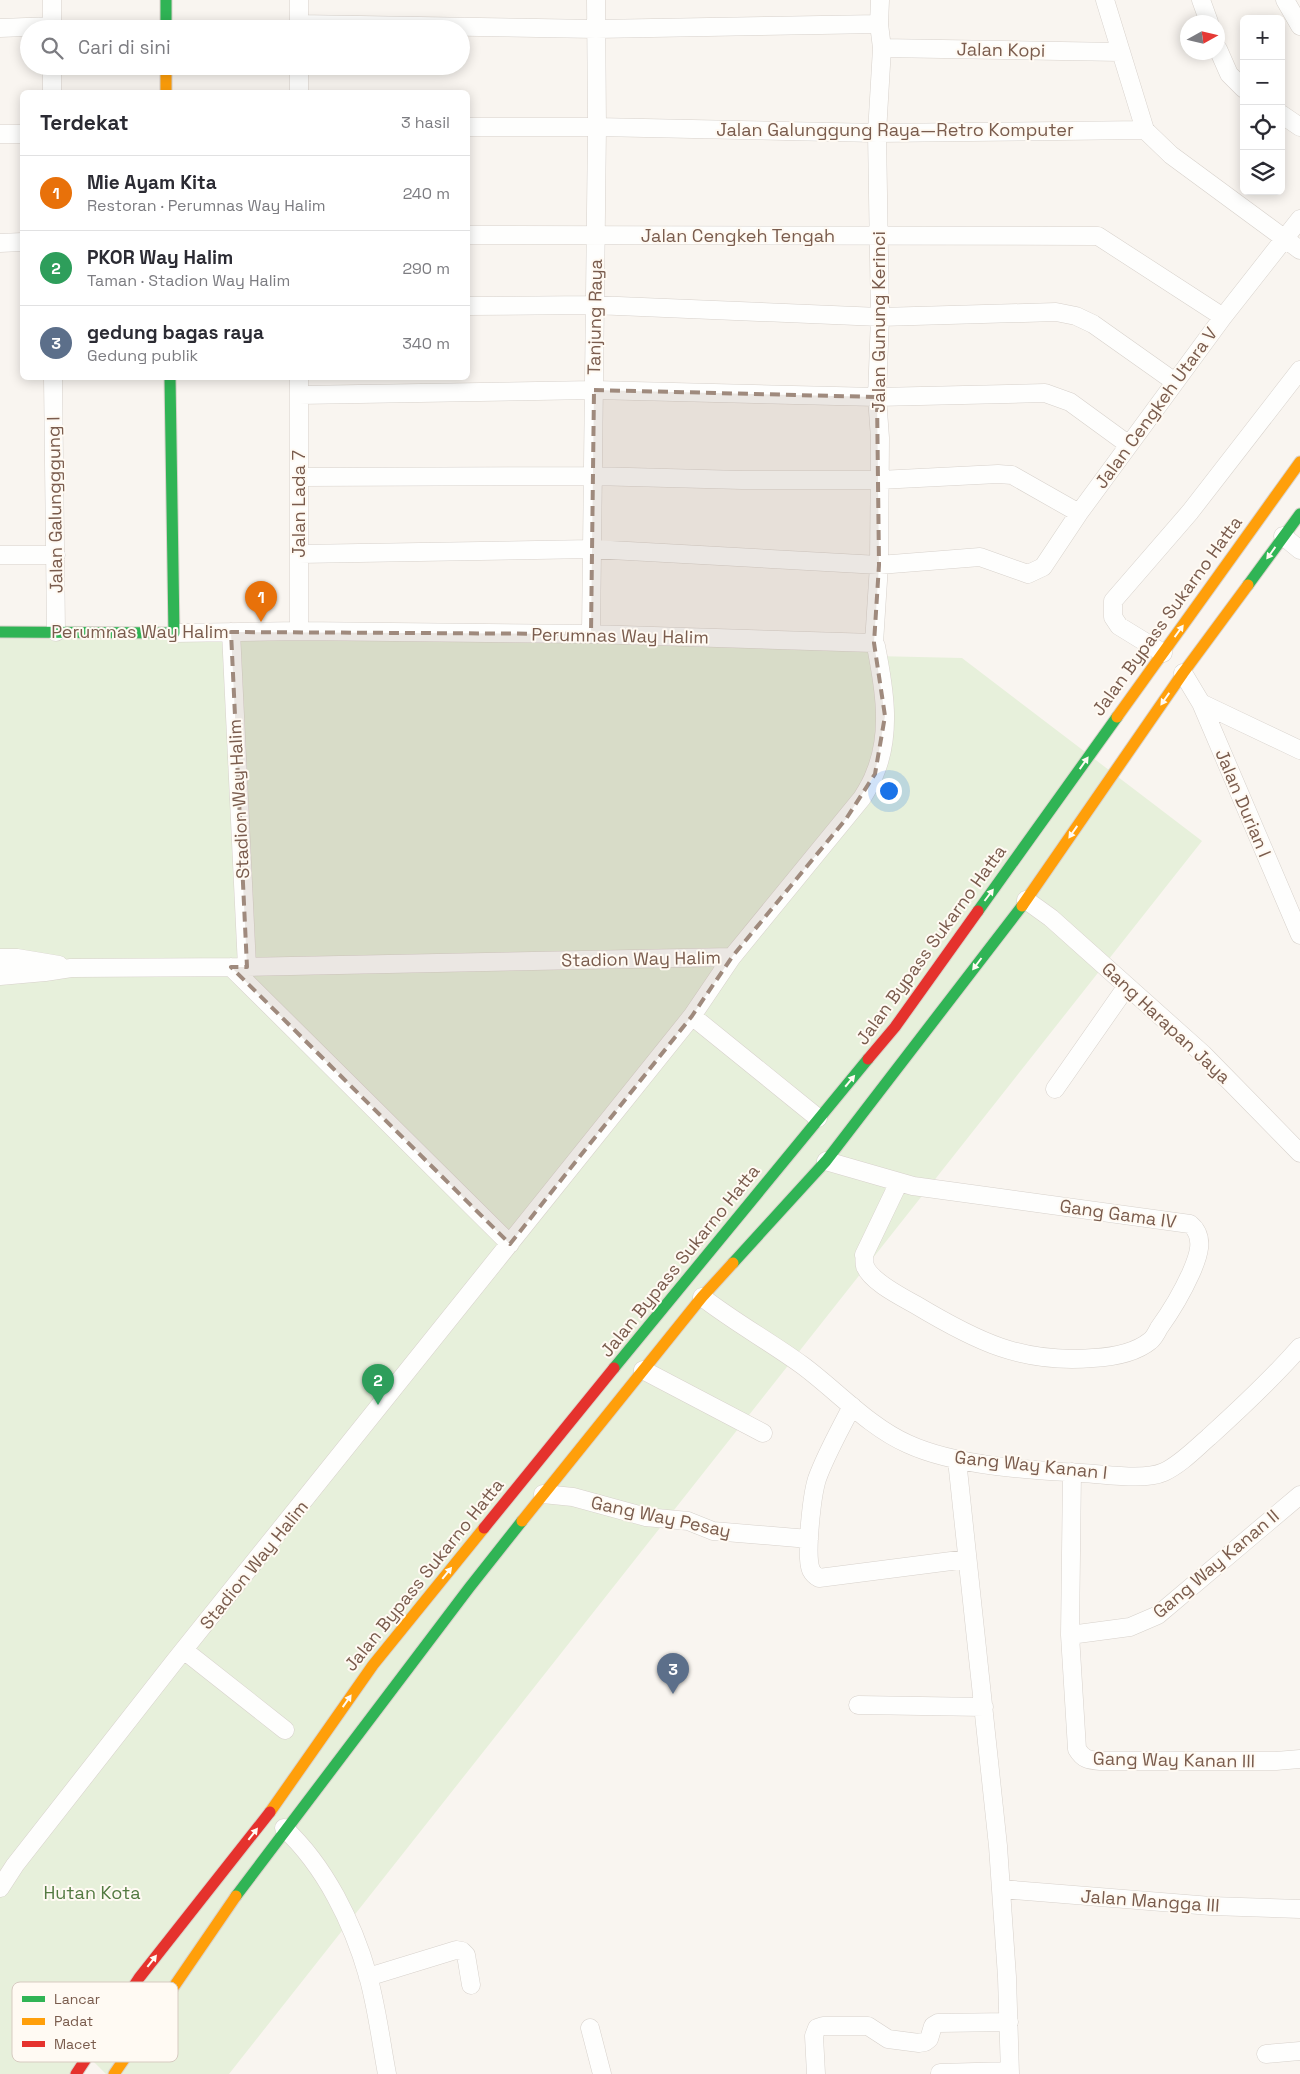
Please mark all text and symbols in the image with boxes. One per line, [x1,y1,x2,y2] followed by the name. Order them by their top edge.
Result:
[1180,15,1225,60] north arrow
[1240,15,1285,195] map controls
[1240,15,1285,60] button: +
[20,20,470,75] search box
[38,34,66,62] icon: search
[78,35,171,60] text: Cari di sini
[956,37,1046,62] street label: Jalan Kopi
[1240,60,1285,105] button: −
[1240,105,1285,150] button: locate
[40,109,129,136] text: Terdekat
[401,112,450,133] text: 3 hasil
[716,118,1074,141] street label: Jalan Galunggung Raya—Retro Komputer
[1240,150,1285,195] button: layers
[87,170,217,195] text: Mie Ayam Kita
[52,183,60,204] text: 1
[403,183,450,204] text: 240 m
[87,195,326,216] text: Restoran · Perumnas Way Halim
[641,224,835,247] street label: Jalan Cengkeh Tengah
[867,231,890,413] street label: Jalan Gunung Kerinci
[87,245,233,270] text: PKOR Way Halim
[51,258,61,279] text: 2
[402,258,450,279] text: 290 m
[582,259,607,375] street label: Tanjung Raya
[87,270,290,291] text: Taman · Stadion Way Halim
[87,320,264,345] text: gedung bagas raya
[1089,322,1222,493] street label: Jalan Cengkeh Utara V
[51,333,61,354] text: 3
[402,333,450,354] text: 340 m
[87,345,198,366] text: Gedung publik
[41,416,68,594] street label: Jalan Galungggung I
[287,450,310,558] street label: Jalan Lada 7
[1086,511,1247,720] street label: Jalan Bypass Sukarno Hatta
[1266,546,1276,560] one-way arrow
[245,581,277,622] pin: 1
[51,620,229,643] street label: Perumnas Way Halim
[531,622,709,649] street label: Perumnas Way Halim
[1174,624,1184,638] one-way arrow
[1160,692,1170,705] one-way arrow
[223,719,254,879] street label: Stadion Way Halim
[1210,745,1277,860] street label: Jalan Durian I
[1079,756,1089,770] one-way arrow
[876,778,902,804] your location
[1068,825,1078,839] one-way arrow
[850,840,1011,1049] street label: Jalan Bypass Sukarno Hatta
[984,888,994,902] one-way arrow
[561,946,721,971] street label: Stadion Way Halim
[972,957,983,970] one-way arrow
[1097,957,1236,1088] street label: Gang Harapan Jaya
[844,1075,856,1087] one-way arrow
[595,1160,765,1362] street label: Jalan Bypass Sukarno Hatta
[1058,1194,1178,1233] street label: Gang Gama IV
[362,1364,394,1405] pin: 2
[954,1445,1109,1484] street label: Gang Way Kanan I
[339,1474,509,1676] street label: Jalan Bypass Sukarno Hatta
[589,1490,733,1543] street label: Gang Way Pesay
[194,1495,313,1634] street label: Stadion Way Halim
[1148,1504,1284,1623] street label: Gang Way Kanan II
[442,1567,453,1580] one-way arrow
[657,1653,689,1694] pin: 3
[342,1695,352,1708] one-way arrow
[1093,1747,1255,1772] street label: Gang Way Kanan III
[248,1828,259,1841] one-way arrow
[43,1881,141,1904] park label: Hutan Kota
[1080,1884,1220,1917] street label: Jalan Mangga III
[147,1955,158,1968] one-way arrow
[12,1982,178,2062] legend
[54,1990,100,2008] text: Lancar
[54,2012,93,2030] text: Padat
[54,2035,97,2053] text: Macet

